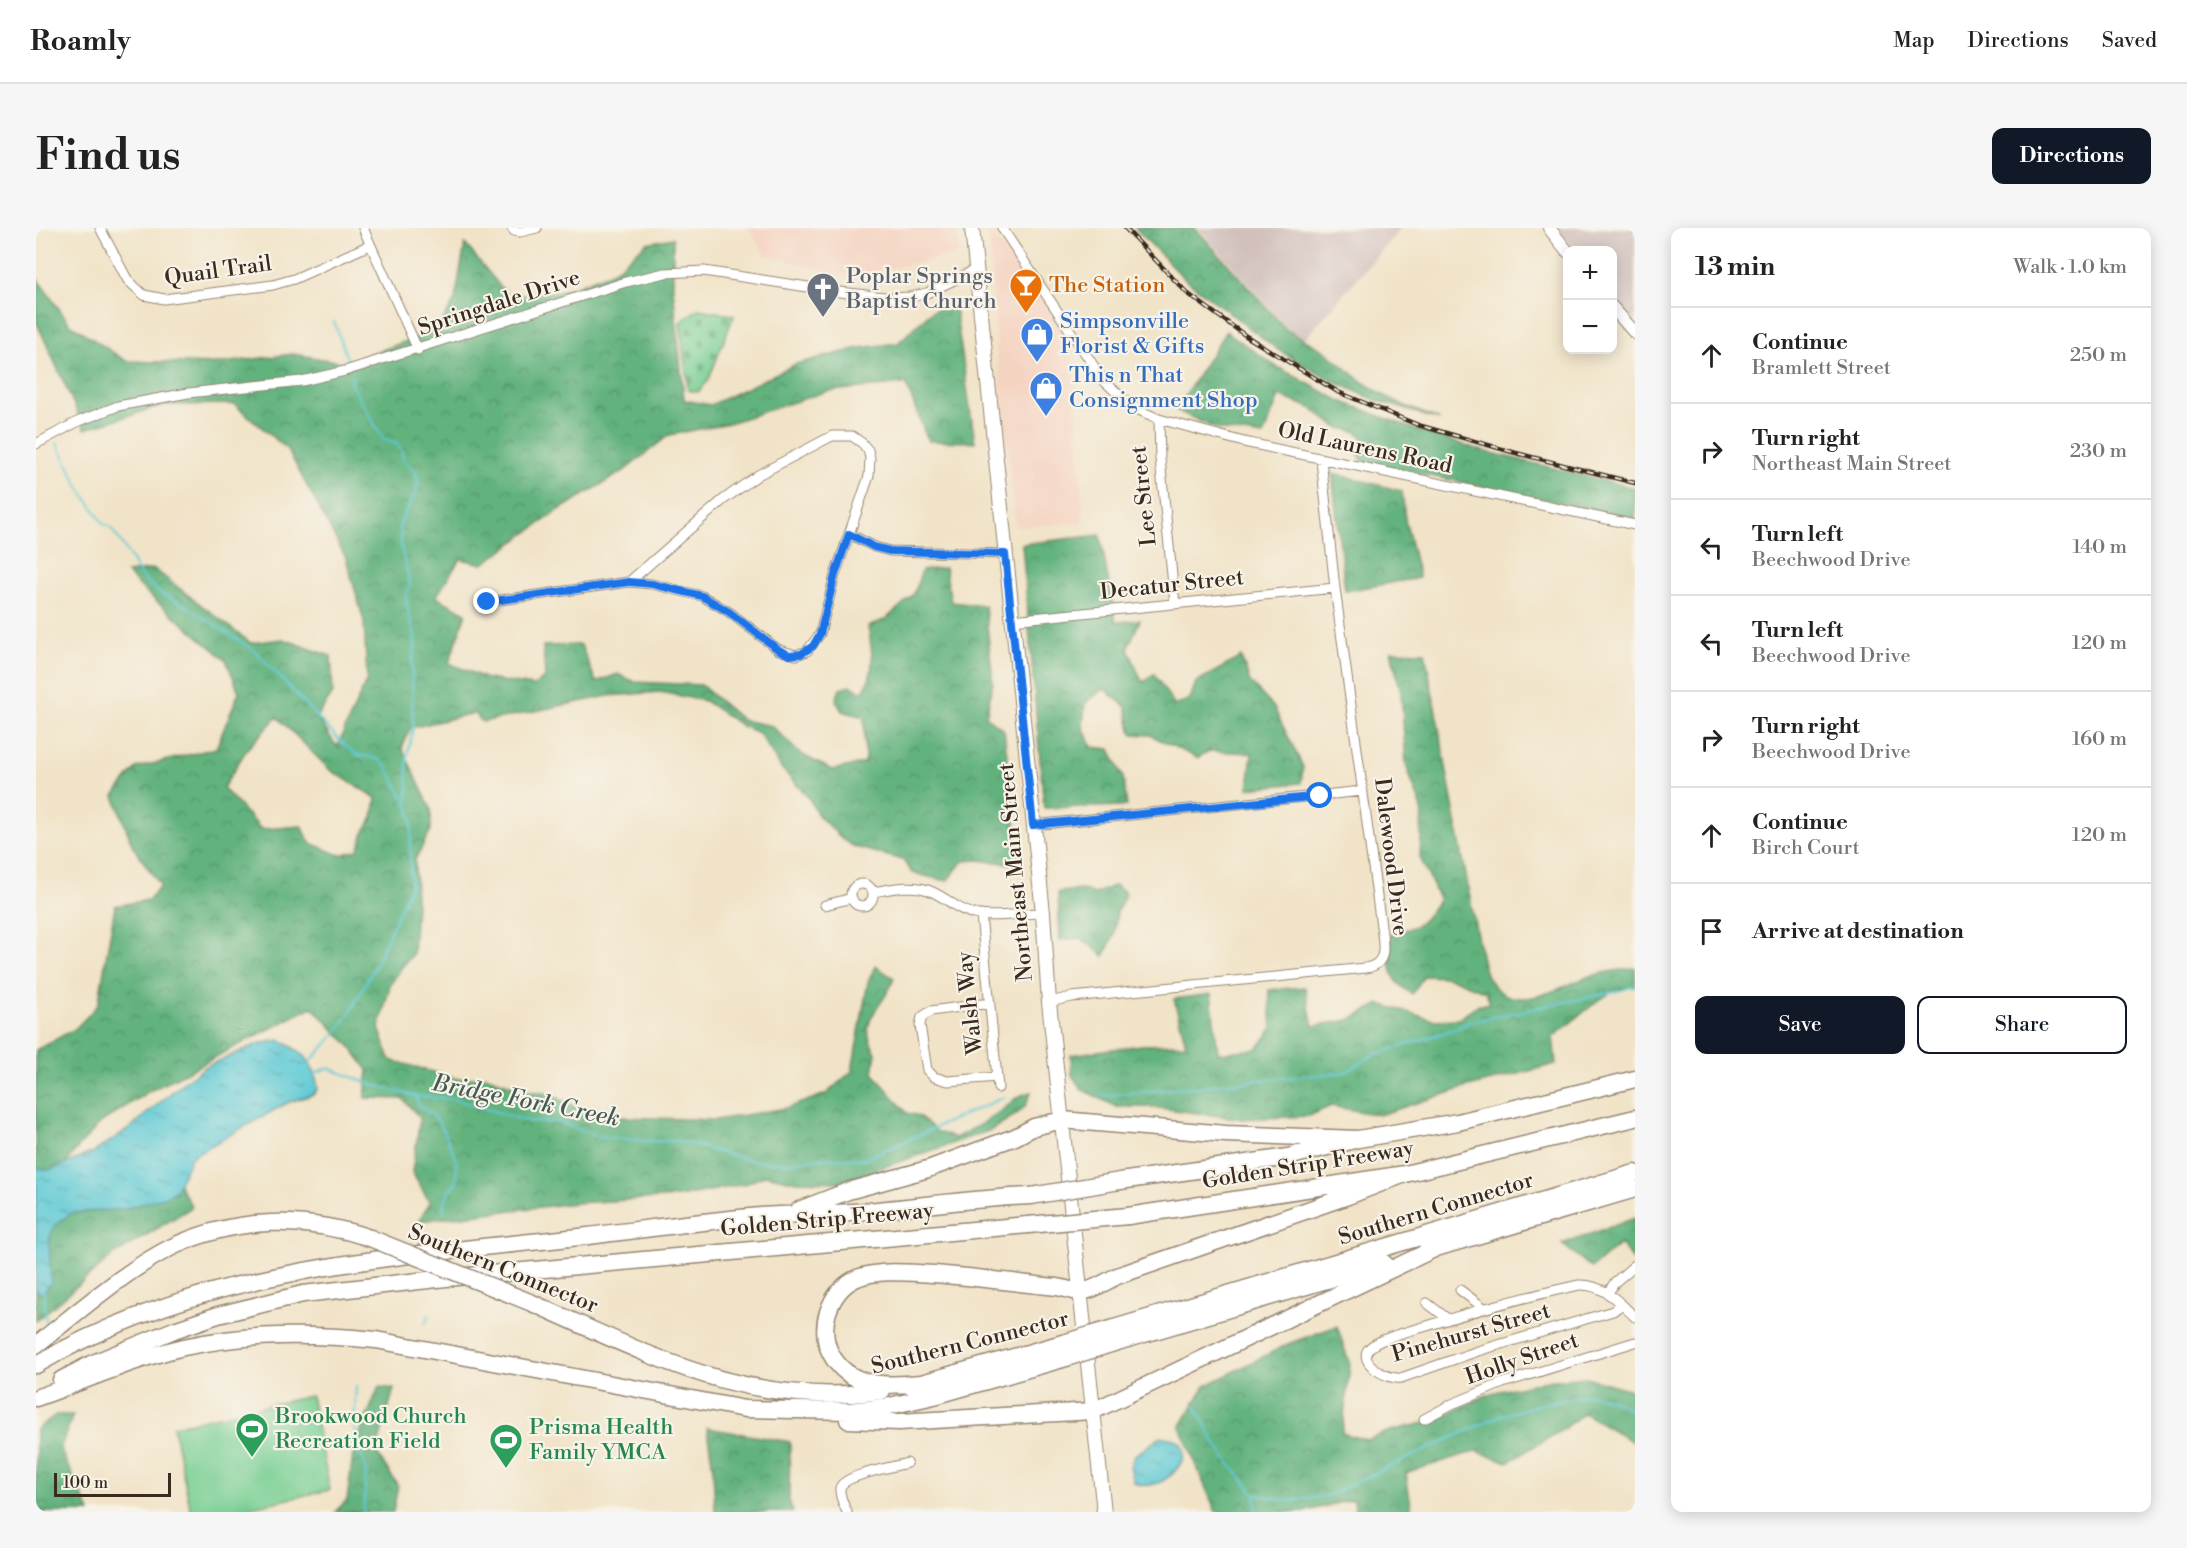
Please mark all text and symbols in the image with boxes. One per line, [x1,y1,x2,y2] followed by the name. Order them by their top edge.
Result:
[30,24,131,59] text: Roamly
[1893,28,1935,54] text: Map
[1968,28,2069,54] text: Directions
[2102,28,2157,54] text: Saved
[1992,128,2151,184] button: Directions
[36,130,180,183] text: Find us
[1563,246,1617,354] map controls
[1563,246,1617,300] button: +
[163,250,274,292] street label: Quail Trail
[1695,251,1775,283] text: 13 min
[2013,255,2127,280] text: Walk · 1.0 km
[845,263,997,315] place label: Poplar Springs Baptist Church
[415,264,583,342] street label: Springdale Drive
[1008,267,1044,314] bar icon: The Station
[805,271,841,318] church icon: Poplar Springs Baptist Church
[1049,272,1165,299] place label: The Station
[1563,300,1617,354] button: −
[1060,308,1204,360] place label: Simpsonville Florist & Gifts
[1019,316,1055,363] shop icon: Simpsonville Florist & Gifts
[1752,329,1848,356] text: Continue
[1695,339,1728,372] icon: ahead
[2070,343,2127,368] text: 250 m
[1752,356,1891,381] text: Bramlett Street
[1069,362,1258,414] place label: This n That Consignment Shop
[1028,370,1064,417] shop icon: This n That Consignment Shop
[1275,416,1455,480] street label: Old Laurens Road
[1752,425,1860,452] text: Turn right
[1695,435,1728,468] icon: right
[2070,439,2127,464] text: 230 m
[1125,444,1163,548] street label: Lee Street
[1752,452,1951,477] text: Northeast Main Street
[1752,521,1843,548] text: Turn left
[1695,531,1728,564] icon: left
[2072,535,2127,560] text: 140 m
[1752,548,1910,573] text: Beechwood Drive
[1099,564,1246,606] street label: Decatur Street
[473,588,499,614] route end
[1752,617,1843,644] text: Turn left
[1695,627,1728,660] icon: left
[2072,631,2127,656] text: 120 m
[1752,644,1910,669] text: Beechwood Drive
[1752,713,1860,740] text: Turn right
[1695,723,1728,756] icon: right
[2072,727,2127,752] text: 160 m
[1752,740,1910,765] text: Beechwood Drive
[993,761,1039,982] street label: Northeast Main Street
[1368,777,1414,937] street label: Dalewood Drive
[1306,782,1332,808] route start
[1752,809,1848,836] text: Continue
[1695,819,1728,852] icon: ahead
[2072,823,2127,848] text: 120 m
[1752,836,1860,861] text: Birch Court
[1695,915,1728,948] icon: arrive
[1752,918,1964,945] text: Arrive at destination
[951,950,989,1057] street label: Walsh Way
[1695,996,1905,1054] button: Save
[1917,996,2127,1054] button: Share
[429,1068,622,1134] water label: Bridge Fork Creek
[1200,1135,1416,1195] street label: Golden Strip Freeway
[1335,1166,1537,1252] street label: Southern Connector
[719,1197,935,1243] street label: Golden Strip Freeway
[404,1219,602,1319] street label: Southern Connector
[1389,1297,1554,1369] street label: Pinehurst Street
[868,1305,1072,1381] street label: Southern Connector
[1462,1327,1582,1391] street label: Holly Street
[274,1403,467,1455] place label: Brookwood Church Recreation Field
[234,1411,270,1458] sports icon: Brookwood Church Recreation Field
[529,1414,673,1466] place label: Prisma Health Family YMCA
[488,1422,524,1469] sports icon: Prisma Health Family YMCA
[54,1470,171,1498] scale bar
[63,1473,108,1493] text: 100 m

